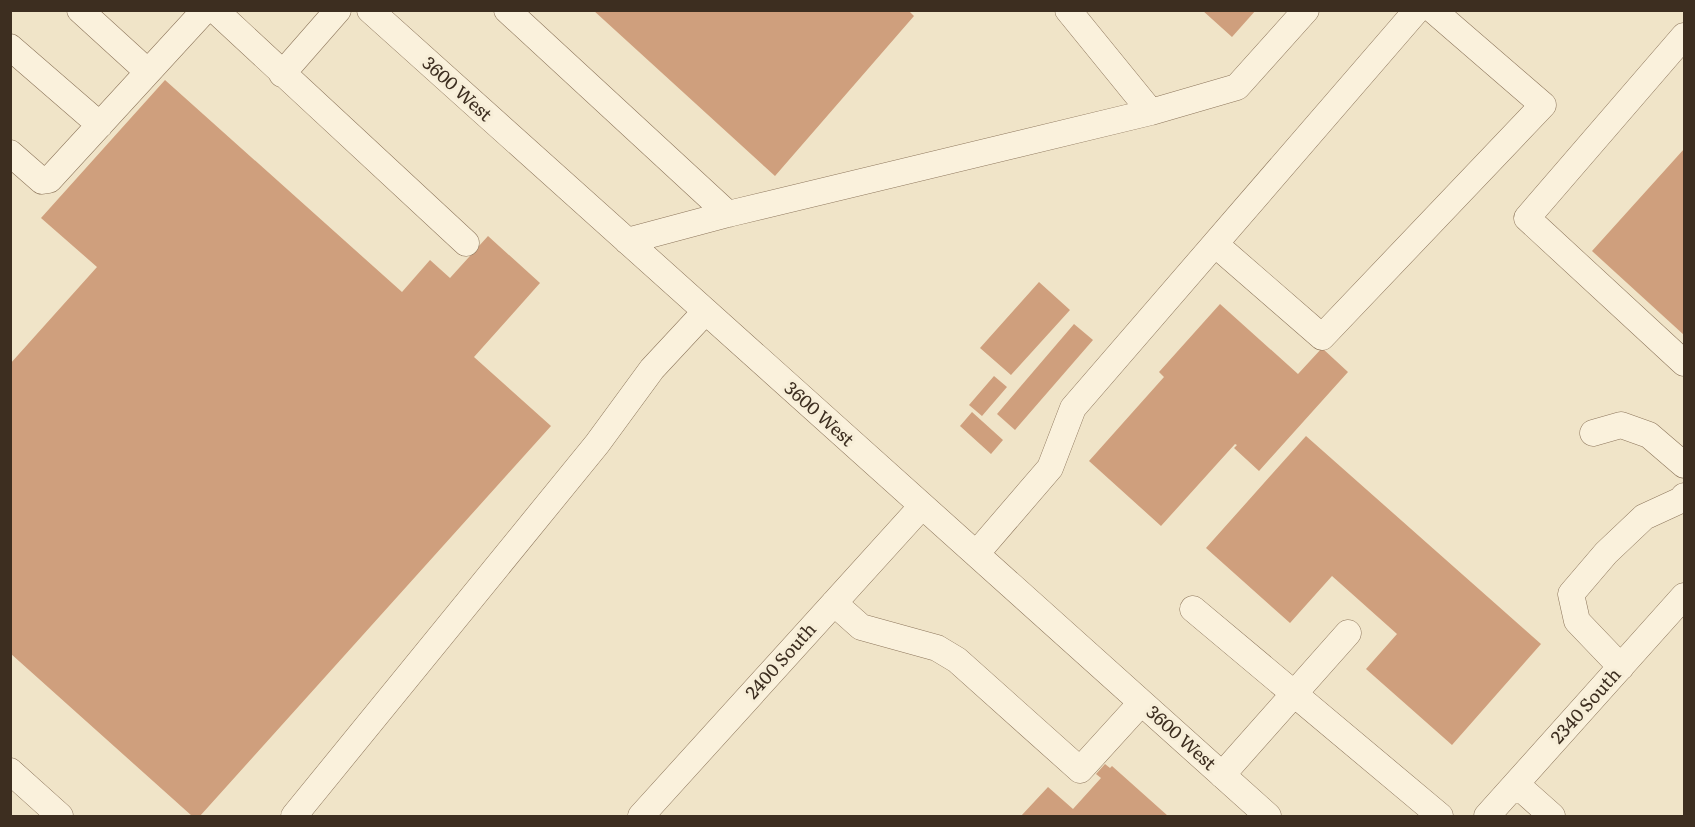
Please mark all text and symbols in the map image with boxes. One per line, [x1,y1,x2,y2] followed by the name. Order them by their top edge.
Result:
[417,49,500,127] street label: 3600 West
[779,374,862,452] street label: 3600 West
[738,616,822,704] street label: 2400 South
[1543,661,1626,749] street label: 2340 South
[1141,698,1224,776] street label: 3600 West

